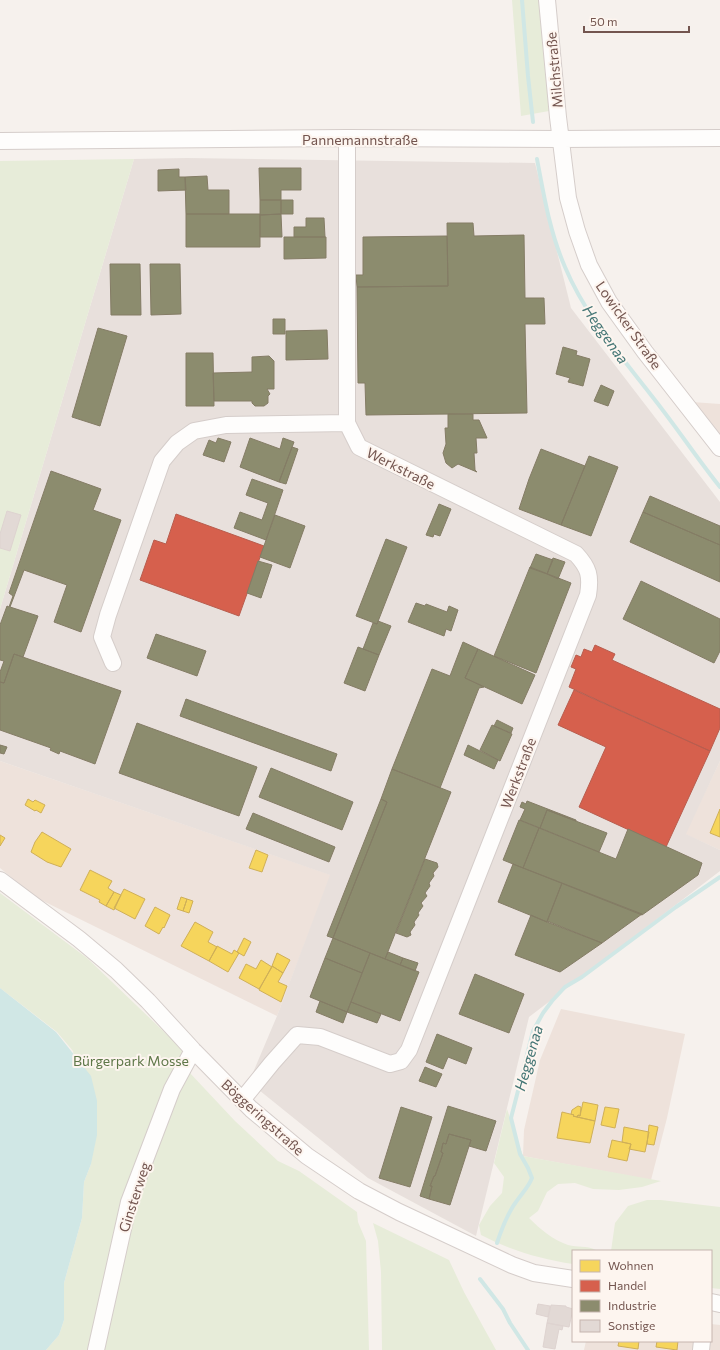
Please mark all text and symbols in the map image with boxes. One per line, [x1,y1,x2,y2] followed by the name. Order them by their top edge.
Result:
[584,8,689,34] scale bar
[590,14,618,28] text: 50 m
[542,31,566,109] street label: Milchstraße
[302,131,418,148] street label: Pannemannstraße
[592,278,666,372] street label: Lowicker Straße
[579,301,633,367] water label: Heggenaa
[364,443,438,493] street label: Werkstraße
[497,735,539,811] street label: Werkstraße
[510,1023,546,1093] water label: Heggenaa
[73,1052,189,1069] park label: Bürgerpark Mosse
[218,1075,308,1159] street label: Böggeringstraße
[115,1159,153,1234] street label: Ginsterweg
[572,1250,712,1342] legend
[608,1258,654,1272] text: Wohnen
[608,1278,646,1292] text: Handel
[608,1298,656,1312] text: Industrie
[608,1318,655,1332] text: Sonstige

